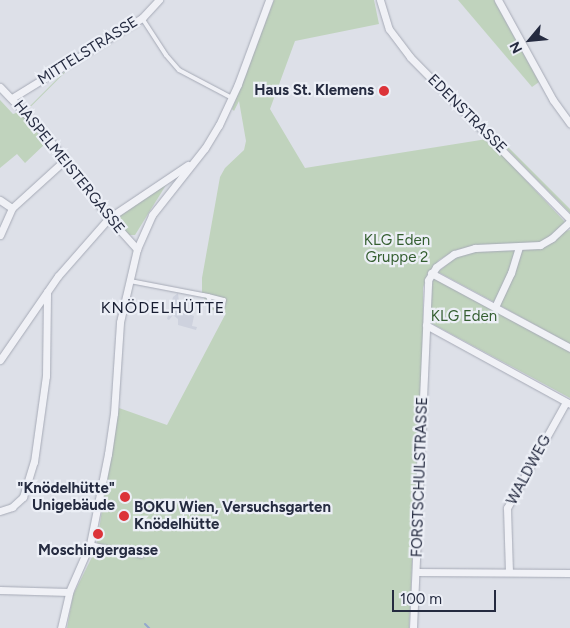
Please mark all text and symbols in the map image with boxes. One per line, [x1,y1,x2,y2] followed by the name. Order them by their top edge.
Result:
[35,13,141,89] street label: MITTELSTRASSE
[505,15,555,65] north arrow
[506,39,526,56] text: N
[424,71,510,157] street label: EDENSTRASSE
[254,82,374,100] place label: Haus St. Klemens
[378,85,390,97] marker: Haus St. Klemens
[10,97,128,237] street label: HASPELMEISTERGASSE
[364,231,430,266] park label: KLG Eden Gruppe 2
[99,298,227,318] district label: KNÖDELHÜTTE
[431,308,497,326] park label: KLG Eden
[408,396,432,558] street label: FORSTSCHULSTRASSE
[503,432,555,508] street label: WALDWEG
[17,479,115,514] place label: "Knödelhütte" Unigebäude
[119,491,131,503] marker: "Knödelhütte" Unigebäude
[134,498,331,533] place label: BOKU Wien, Versuchsgarten Knödelhütte
[118,510,130,522] marker: BOKU Wien, Versuchsgarten Knödelhütte
[92,528,104,540] marker: Moschingergasse
[38,542,158,560] place label: Moschingergasse
[395,580,499,612] scale bar
[400,590,442,608] text: 100 m

